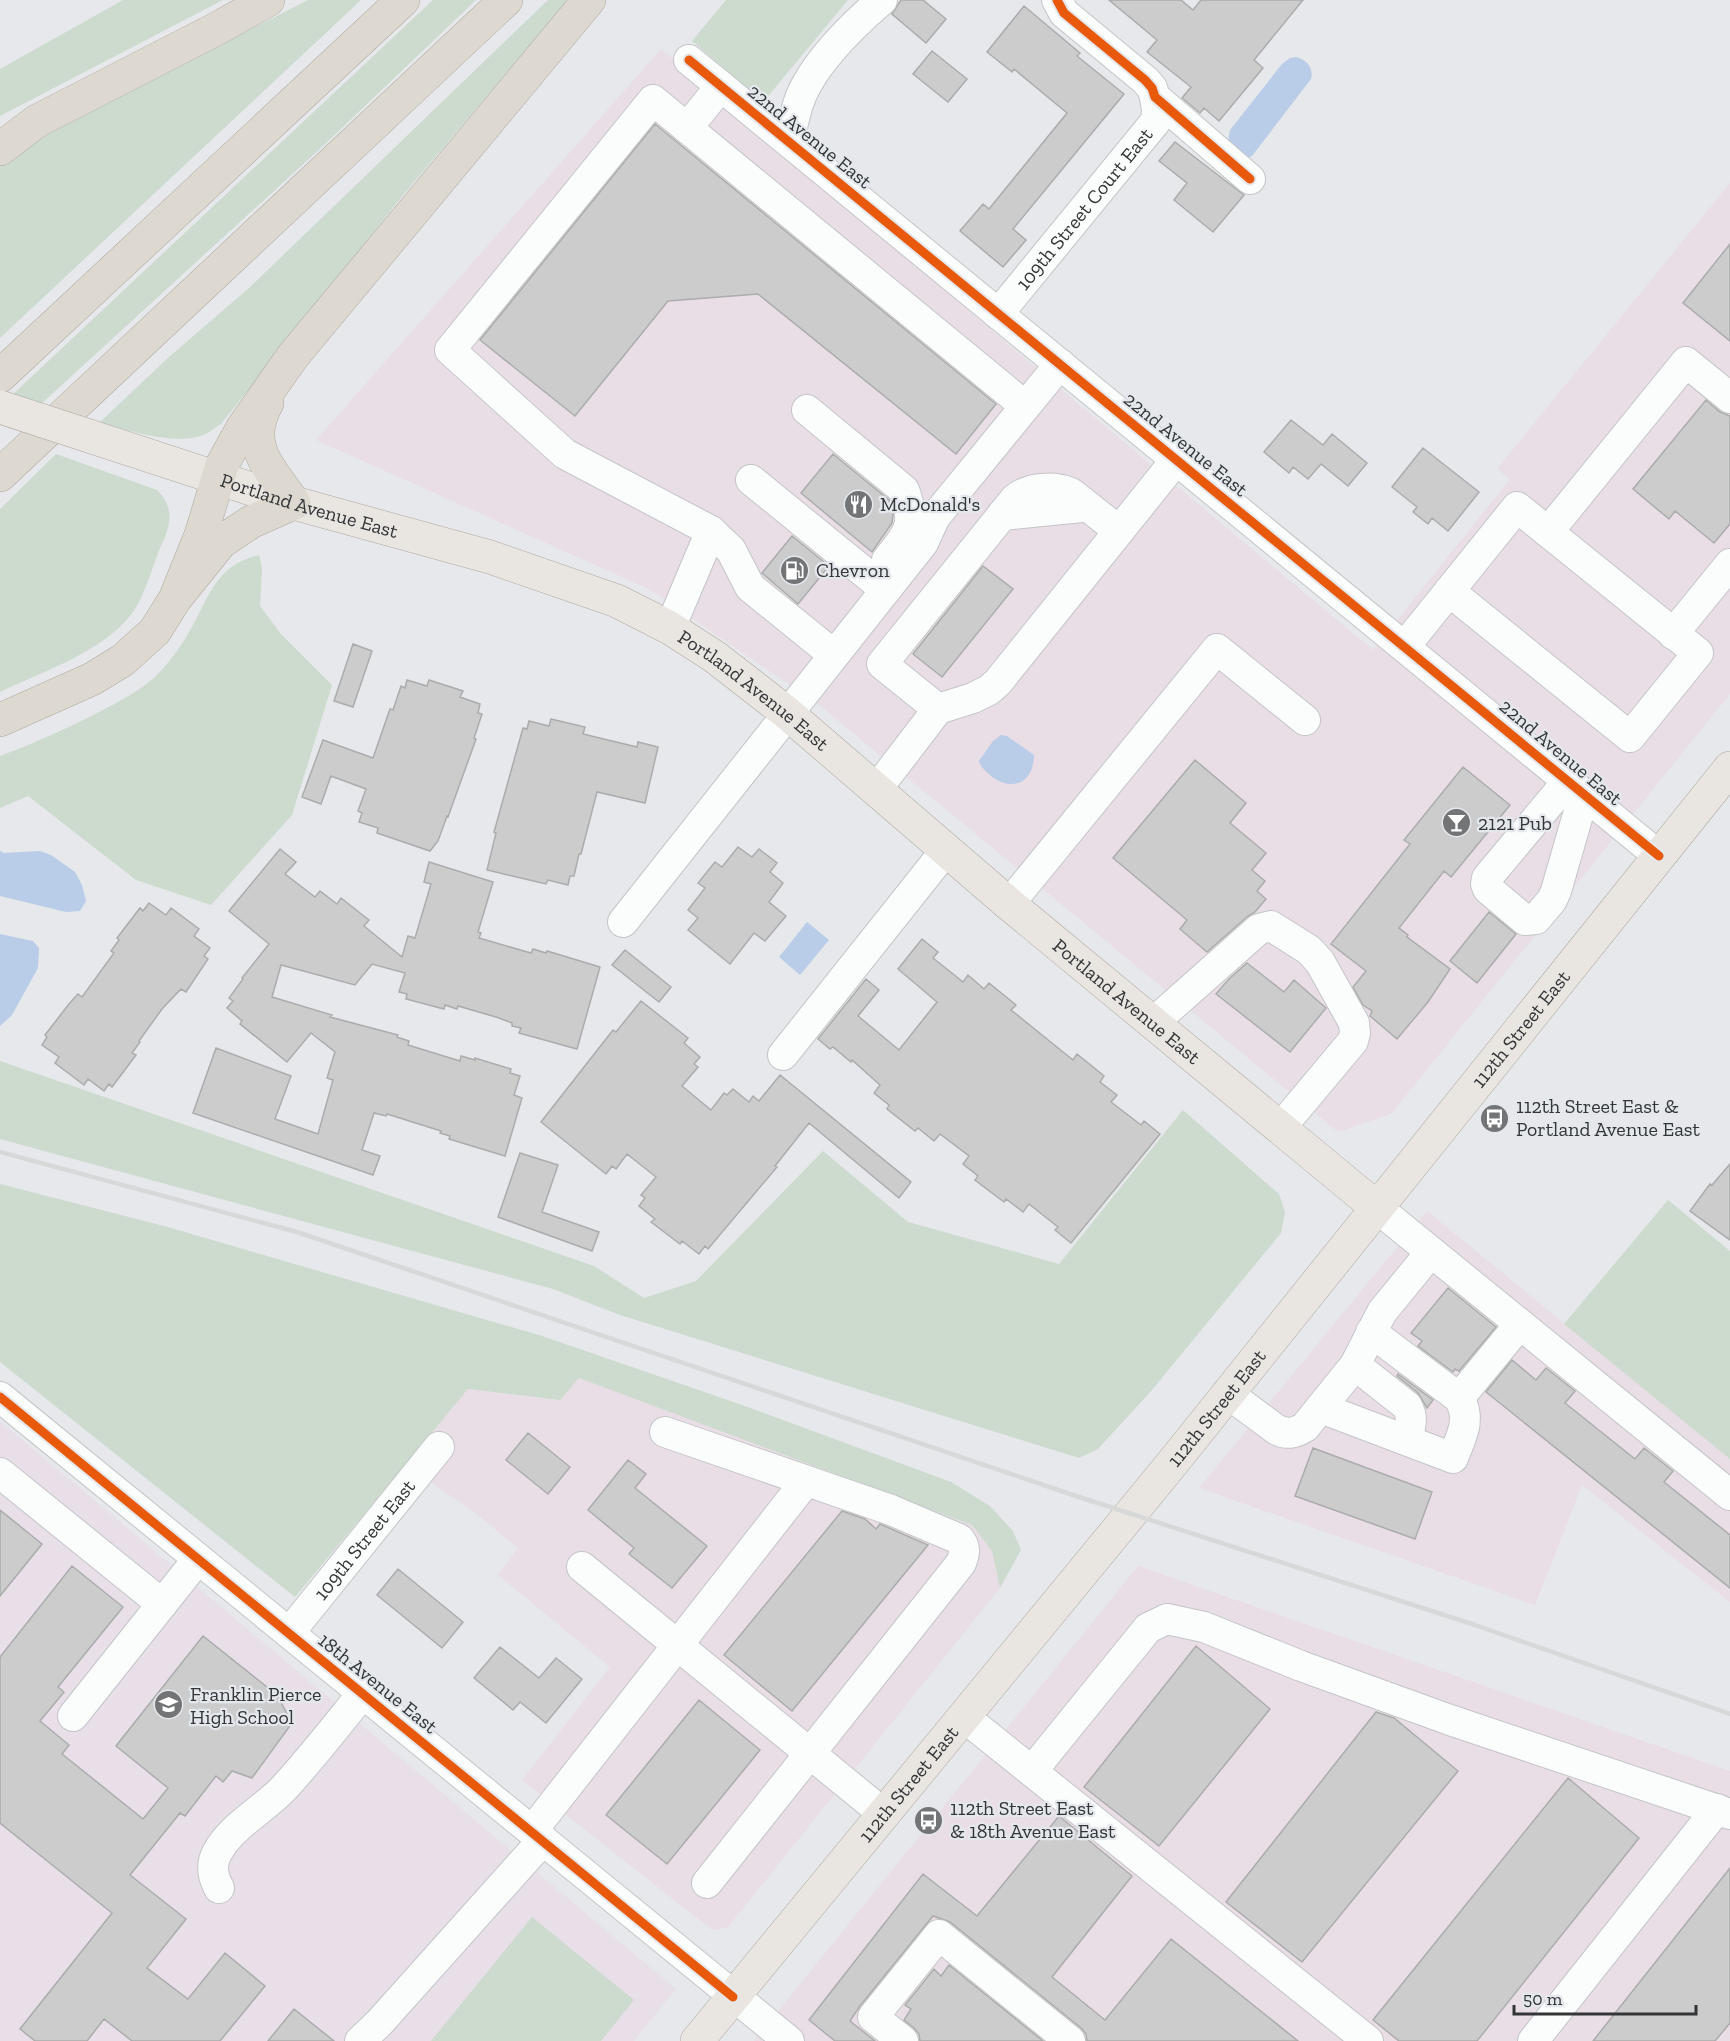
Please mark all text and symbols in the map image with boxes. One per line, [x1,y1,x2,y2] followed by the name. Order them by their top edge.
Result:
[743,79,877,194] street label: 22nd Avenue East
[1011,122,1158,295] street label: 109th Street Court East
[1119,387,1253,502] street label: 22nd Avenue East
[217,468,401,543] street label: Portland Avenue East
[843,488,875,520] restaurant icon: McDonald's
[880,492,980,516] place label: McDonald's
[779,554,811,586] fuel station icon: Chevron
[816,558,890,582] place label: Chevron
[674,624,834,756] street label: Portland Avenue East
[1495,694,1628,811] street label: 22nd Avenue East
[1441,807,1473,839] bar icon: 2121 Pub
[1478,811,1552,835] place label: 2121 Pub
[1048,933,1206,1069] street label: Portland Avenue East
[1466,965,1575,1092] street label: 112th Street East
[1516,1094,1701,1141] place label: 112th Street East & Portland Avenue East
[1479,1102,1511,1134] bus stop icon: 112th Street East & Portland Avenue East
[1162,1344,1271,1471] street label: 112th Street East
[309,1474,420,1605] street label: 109th Street East
[314,1628,443,1739] street label: 18th Avenue East
[190,1682,322,1729] place label: Franklin Pierce High School
[153,1689,185,1721] school or university icon: Franklin Pierce High School
[854,1720,964,1847] street label: 112th Street East
[950,1796,1116,1843] place label: 112th Street East & 18th Avenue East
[913,1804,945,1836] bus stop icon: 112th Street East & 18th Avenue East
[1514,1978,1696,2016] scale bar
[1523,1988,1563,2010] text: 50 m

